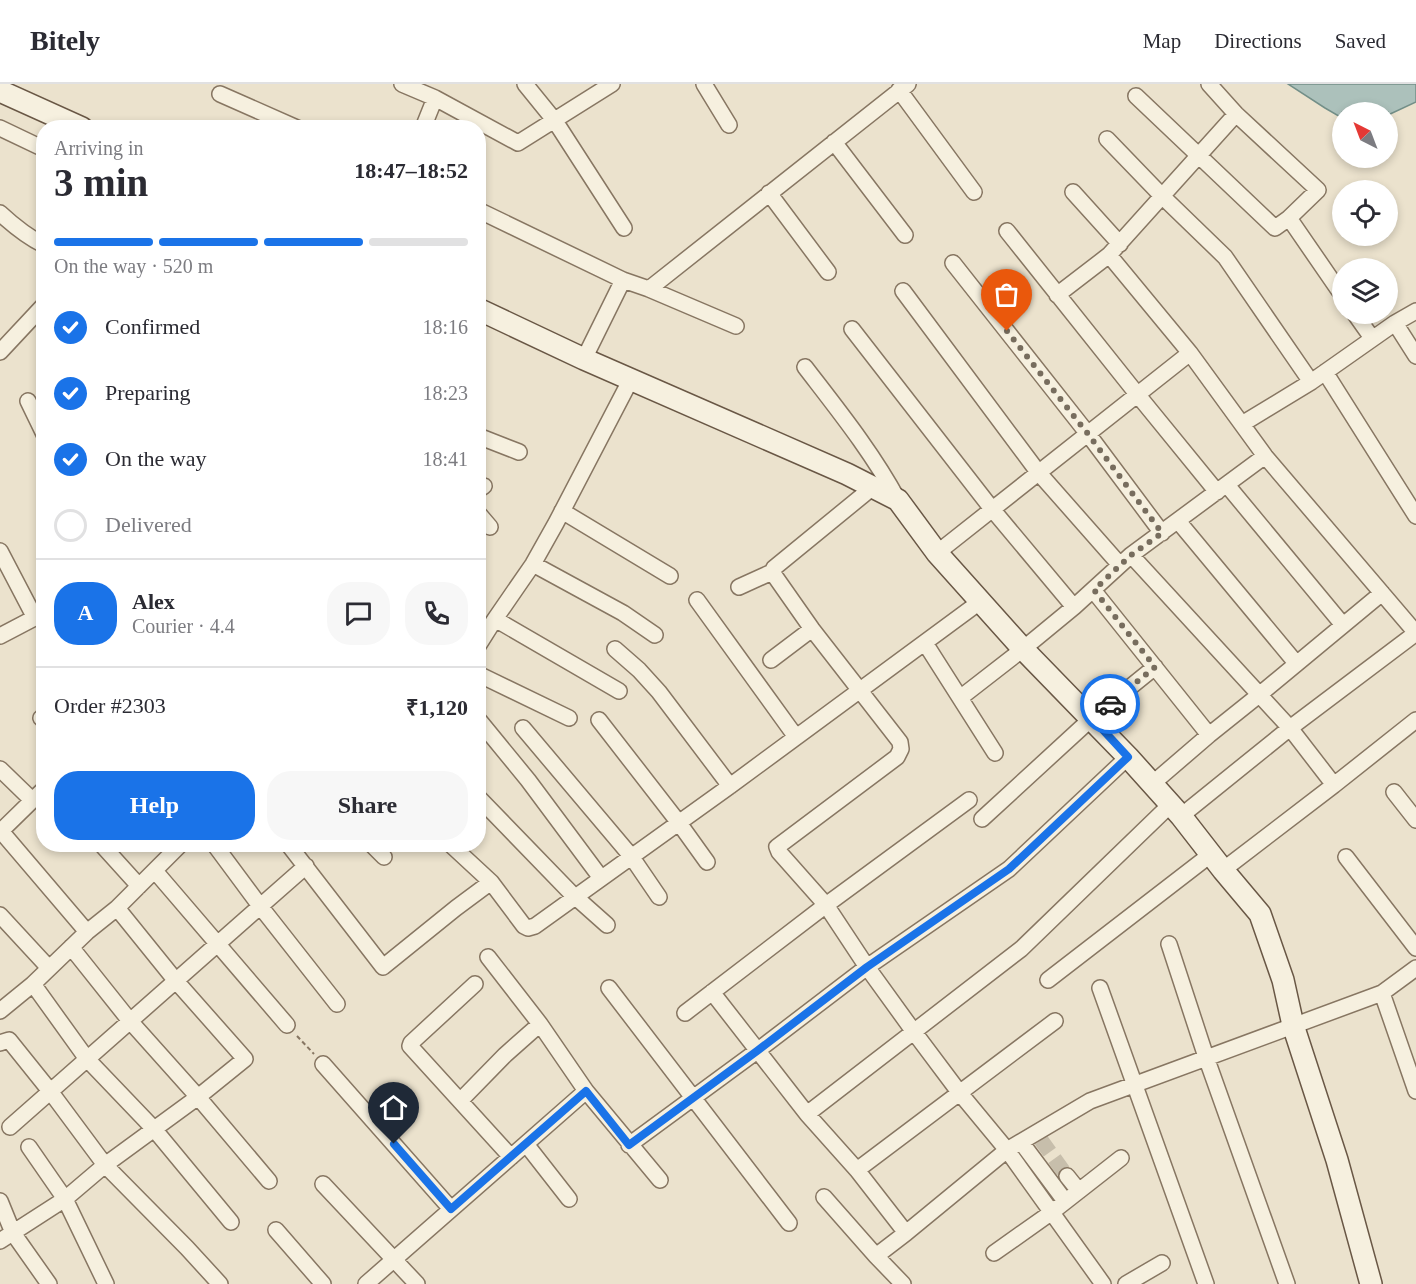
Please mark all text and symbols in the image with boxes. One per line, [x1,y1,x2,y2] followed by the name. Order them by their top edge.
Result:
[30,25,100,56] text: Bitely
[1143,29,1181,53] text: Map
[1214,29,1302,53] text: Directions
[1335,29,1386,53] text: Saved
[1332,102,1398,168] north arrow
[1332,102,1398,324] map controls
[54,137,143,159] text: Arriving in
[354,158,468,183] text: 18:47–18:52
[54,161,148,204] text: 3 min
[1332,180,1398,246] button: locate
[54,255,213,277] text: On the way · 520 m
[1332,258,1398,324] button: layers
[981,269,1032,331] pin
[990,278,1023,311] icon: bag
[54,311,87,344] icon: check
[105,314,200,339] text: Confirmed
[422,316,468,338] text: 18:16
[54,377,87,410] icon: check
[105,380,191,405] text: Preparing
[422,382,468,404] text: 18:23
[54,443,87,476] icon: check
[105,446,206,471] text: On the way
[422,448,468,470] text: 18:41
[105,512,192,537] text: Delivered
[327,582,390,645] button: chat
[405,582,468,645] button: phone
[132,589,175,614] text: Alex
[78,600,93,625] text: A
[132,615,235,637] text: Courier · 4.4
[1080,674,1140,734] courier
[1094,688,1127,721] icon: car
[54,693,166,718] text: Order #2303
[406,695,468,720] text: ₹1,120
[54,771,255,840] button: Help
[267,771,468,840] button: Share
[368,1082,419,1144] pin
[377,1091,410,1124] icon: home

